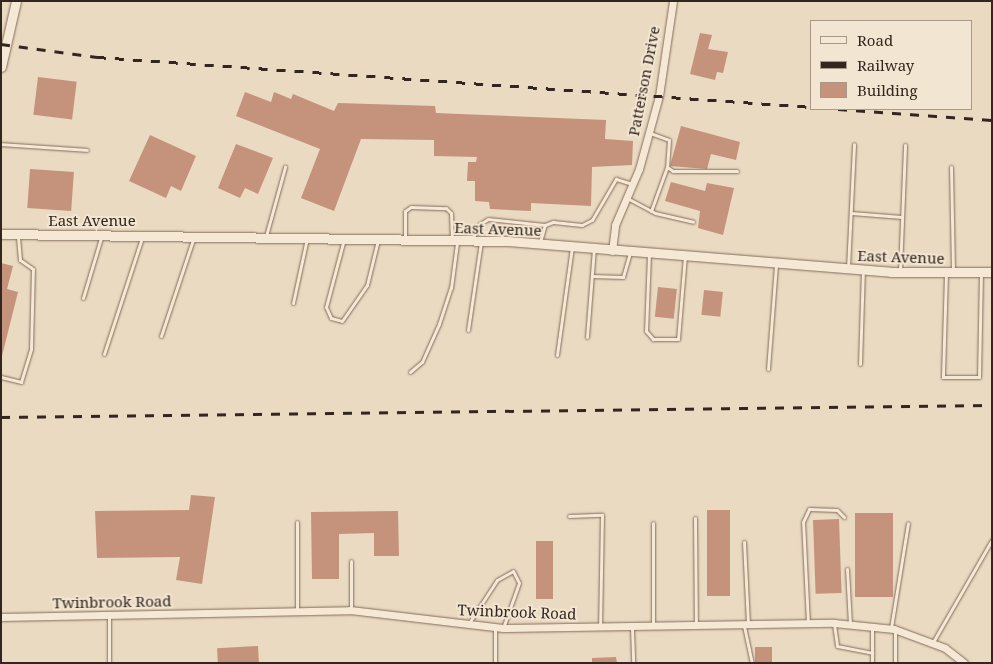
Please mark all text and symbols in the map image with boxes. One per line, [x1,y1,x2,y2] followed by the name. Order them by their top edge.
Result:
[810,20,973,110] legend
[625,24,663,138] street label: Patterson Drive
[857,30,893,50] text: Road
[857,55,914,75] text: Railway
[857,80,918,100] text: Building
[48,212,136,230] street label: East Avenue
[454,218,542,240] street label: East Avenue
[857,246,945,268] street label: East Avenue
[52,592,172,612] street label: Twinbrook Road
[457,601,577,623] street label: Twinbrook Road

